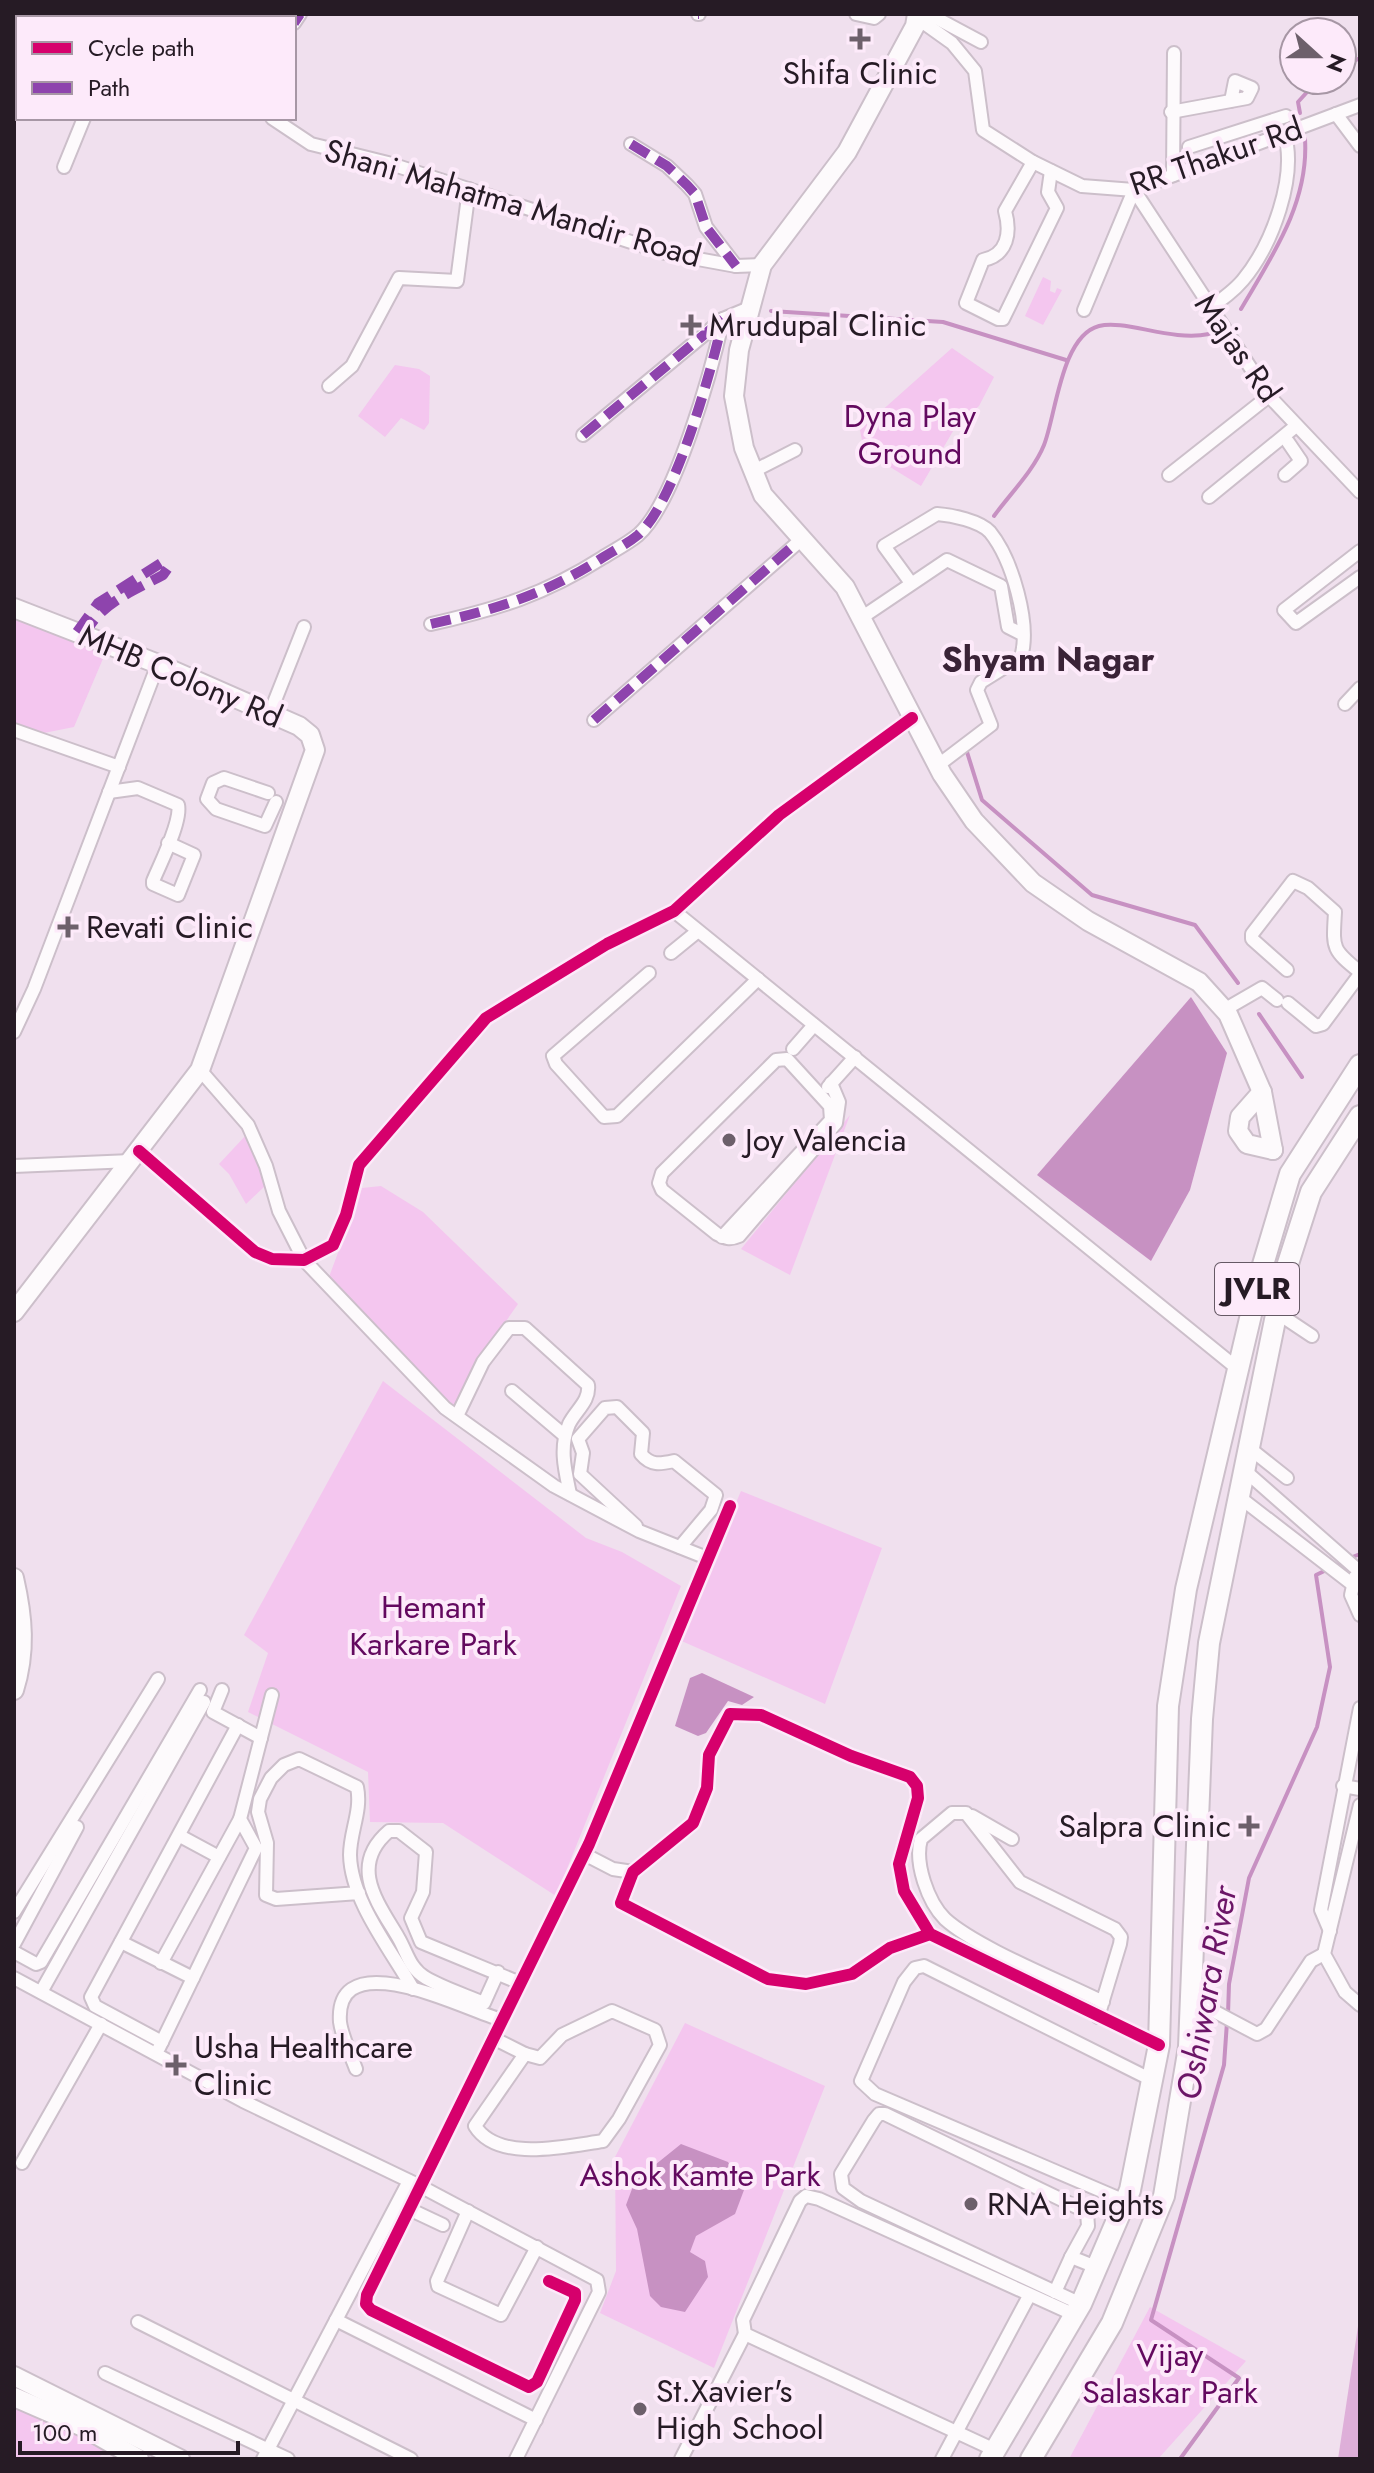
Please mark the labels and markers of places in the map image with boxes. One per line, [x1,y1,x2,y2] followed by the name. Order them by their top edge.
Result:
[849,28,871,50] marker: Shifa Clinic
[783,50,937,96] place label: Shifa Clinic
[709,302,926,348] place label: Mrudupal Clinic
[680,314,702,336] marker: Mrudupal Clinic
[86,904,253,950] place label: Revati Clinic
[57,916,79,938] marker: Revati Clinic
[741,1117,906,1163] place label: Joy Valencia
[720,1131,738,1149] marker: Joy Valencia
[1058,1803,1231,1849] place label: Salpra Clinic
[1238,1815,1260,1837] marker: Salpra Clinic
[194,2024,413,2107] place label: Usha Healthcare Clinic
[165,2054,187,2076] marker: Usha Healthcare Clinic
[987,2181,1164,2227] place label: RNA Heights
[962,2195,980,2213] marker: RNA Heights
[656,2368,824,2451] place label: St.Xavier's High School
[631,2400,649,2418] marker: St.Xavier's High School

